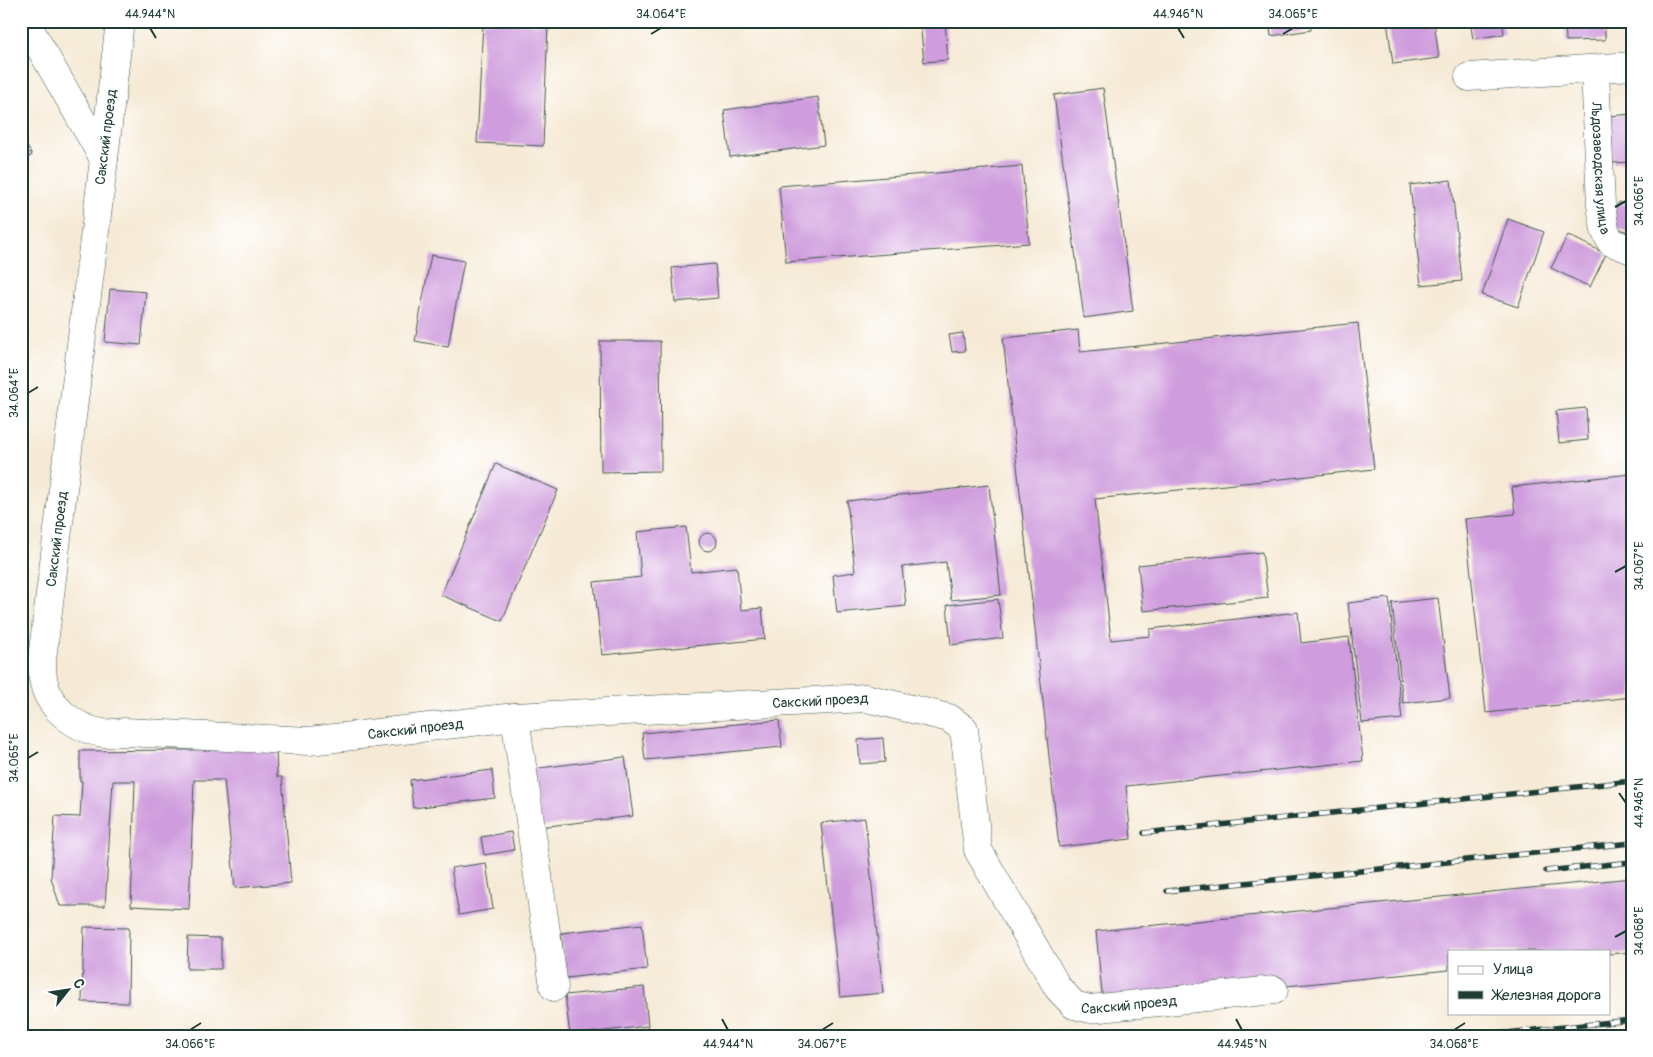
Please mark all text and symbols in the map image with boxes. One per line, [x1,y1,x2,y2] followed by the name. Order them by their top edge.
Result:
[125,7,175,22] text: 44.944°N
[636,7,686,22] text: 34.064°E
[1153,7,1203,22] text: 44.946°N
[1268,7,1318,22] text: 34.065°E
[92,88,120,186] street label: Сакский проезд
[1588,100,1614,237] street label: Льдозаводская улица
[1632,176,1647,226] text: 34.066°E
[7,368,22,418] text: 34.064°E
[43,490,71,588] street label: Сакский проезд
[1632,541,1647,591] text: 34.067°E
[772,689,869,712] street label: Сакский проезд
[367,715,465,743] street label: Сакский проезд
[7,733,22,783] text: 34.065°E
[1632,778,1647,828] text: 44.946°N
[1632,906,1647,956] text: 34.068°E
[1448,950,1610,1014] legend
[1493,960,1533,979] text: Улица
[42,964,92,1014] north arrow
[69,976,89,992] text: С
[1491,986,1601,1005] text: Железная дорога
[1079,992,1178,1017] street label: Сакский проезд
[165,1037,215,1052] text: 34.066°E
[703,1037,753,1052] text: 44.944°N
[797,1037,847,1052] text: 34.067°E
[1217,1037,1267,1052] text: 44.945°N
[1429,1037,1479,1052] text: 34.068°E

